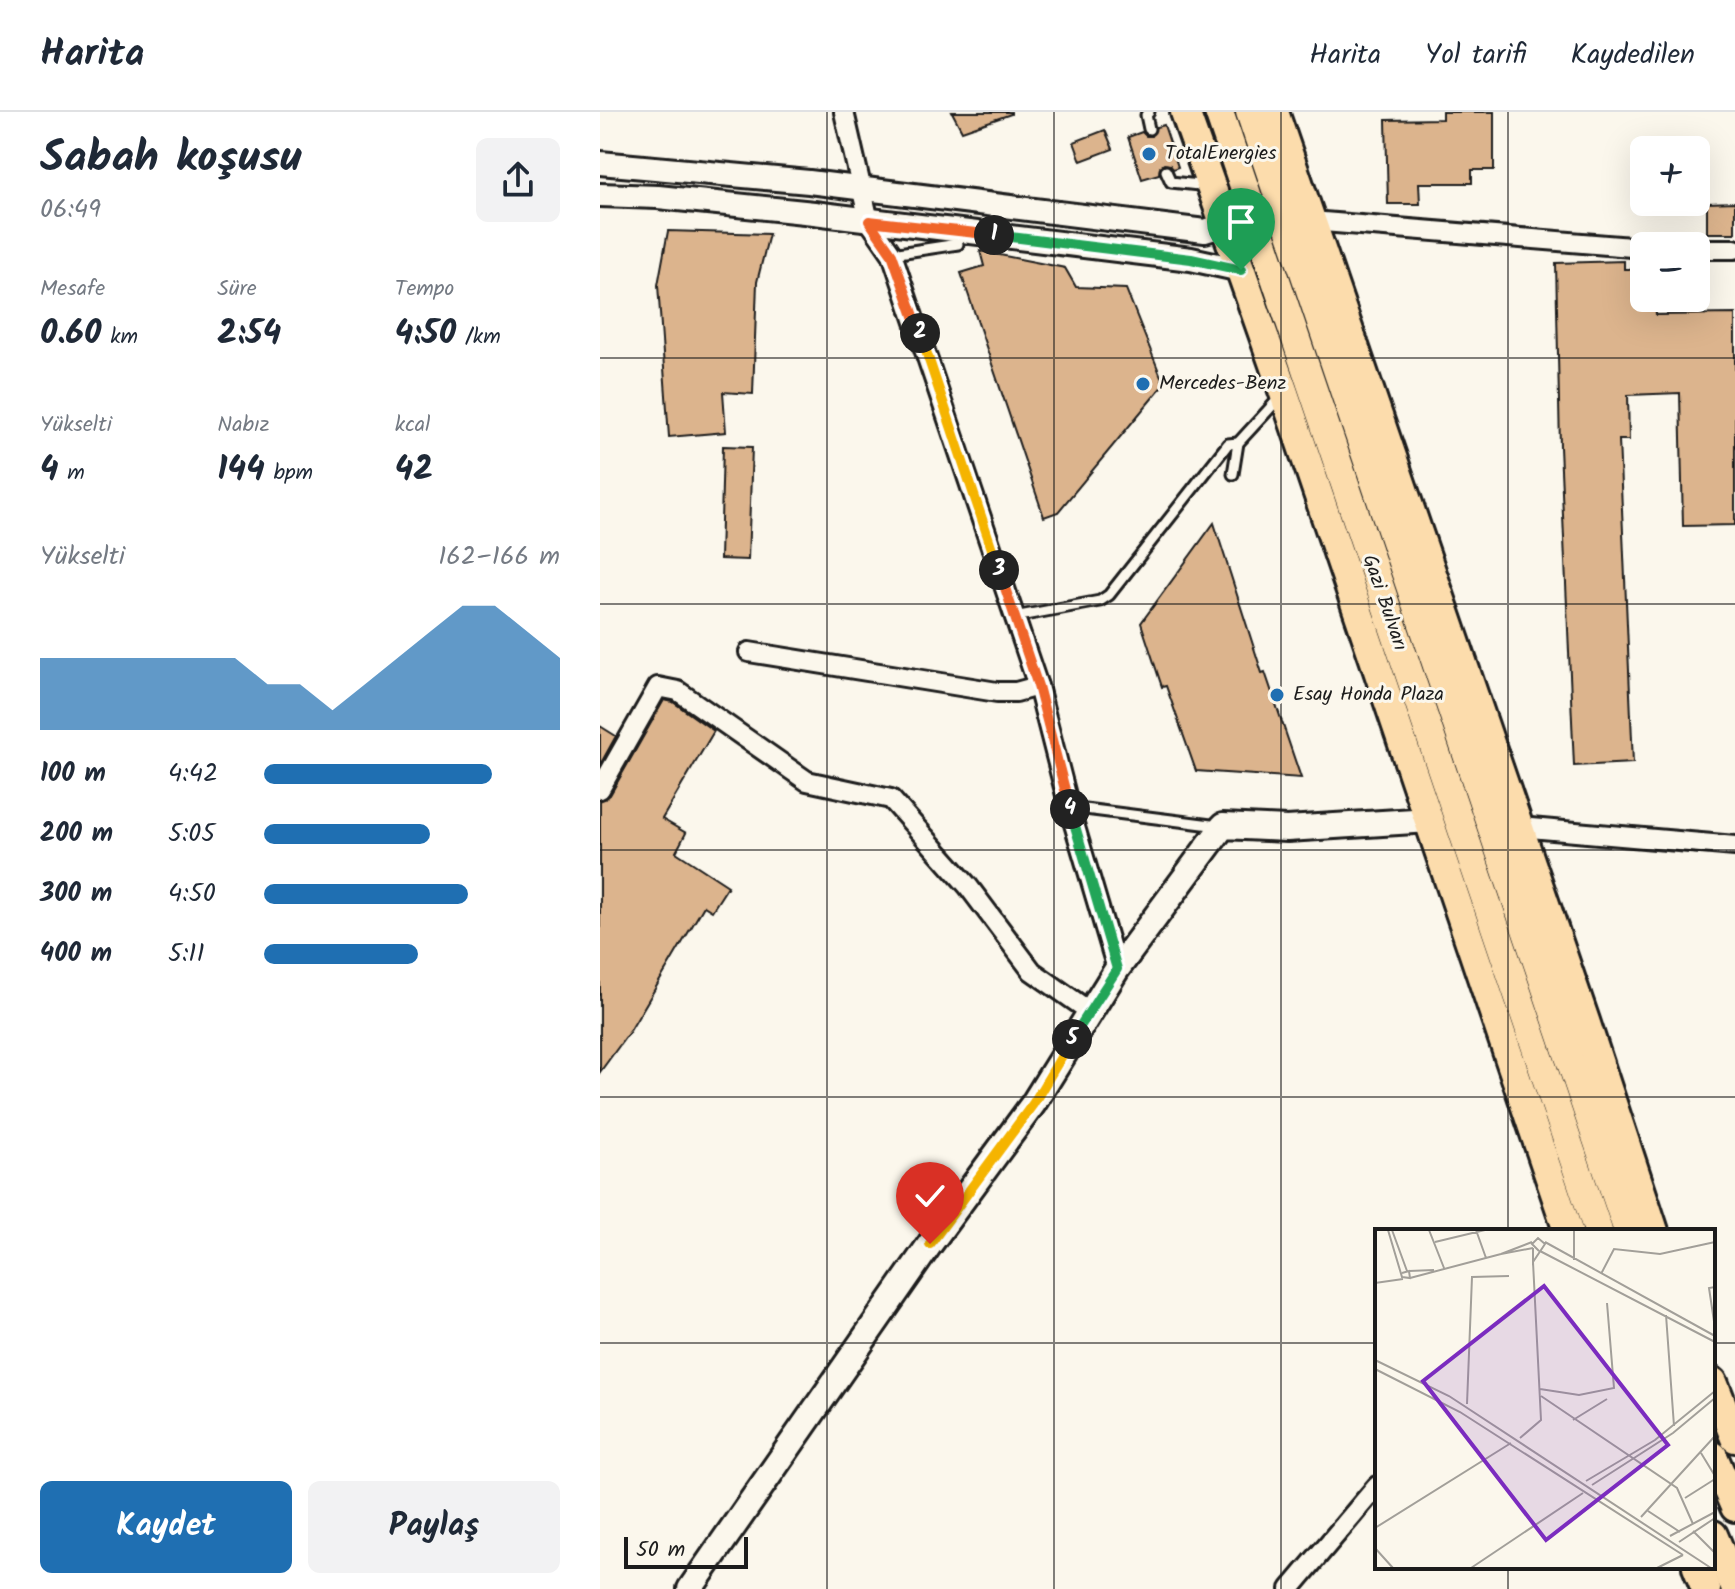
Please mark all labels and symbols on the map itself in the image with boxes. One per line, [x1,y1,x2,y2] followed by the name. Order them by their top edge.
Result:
[1165,138,1277,170] place label: TotalEnergies
[1140,145,1158,163] marker: TotalEnergies
[1207,188,1275,270] pin
[974,215,1014,255] pin: 1
[900,313,940,353] pin: 2
[1159,368,1286,400] place label: Mercedes-Benz
[1134,375,1152,393] marker: Mercedes-Benz
[979,550,1019,590] pin: 3
[1353,550,1415,656] street label: Gazi Bulvarı
[1293,679,1444,711] place label: Esay Honda Plaza
[1268,686,1286,704] marker: Esay Honda Plaza
[1050,789,1090,829] pin: 4
[1052,1019,1092,1059] pin: 5
[896,1162,964,1244] pin
[1375,1229,1715,1569] inset map
[624,1533,748,1569] scale bar

